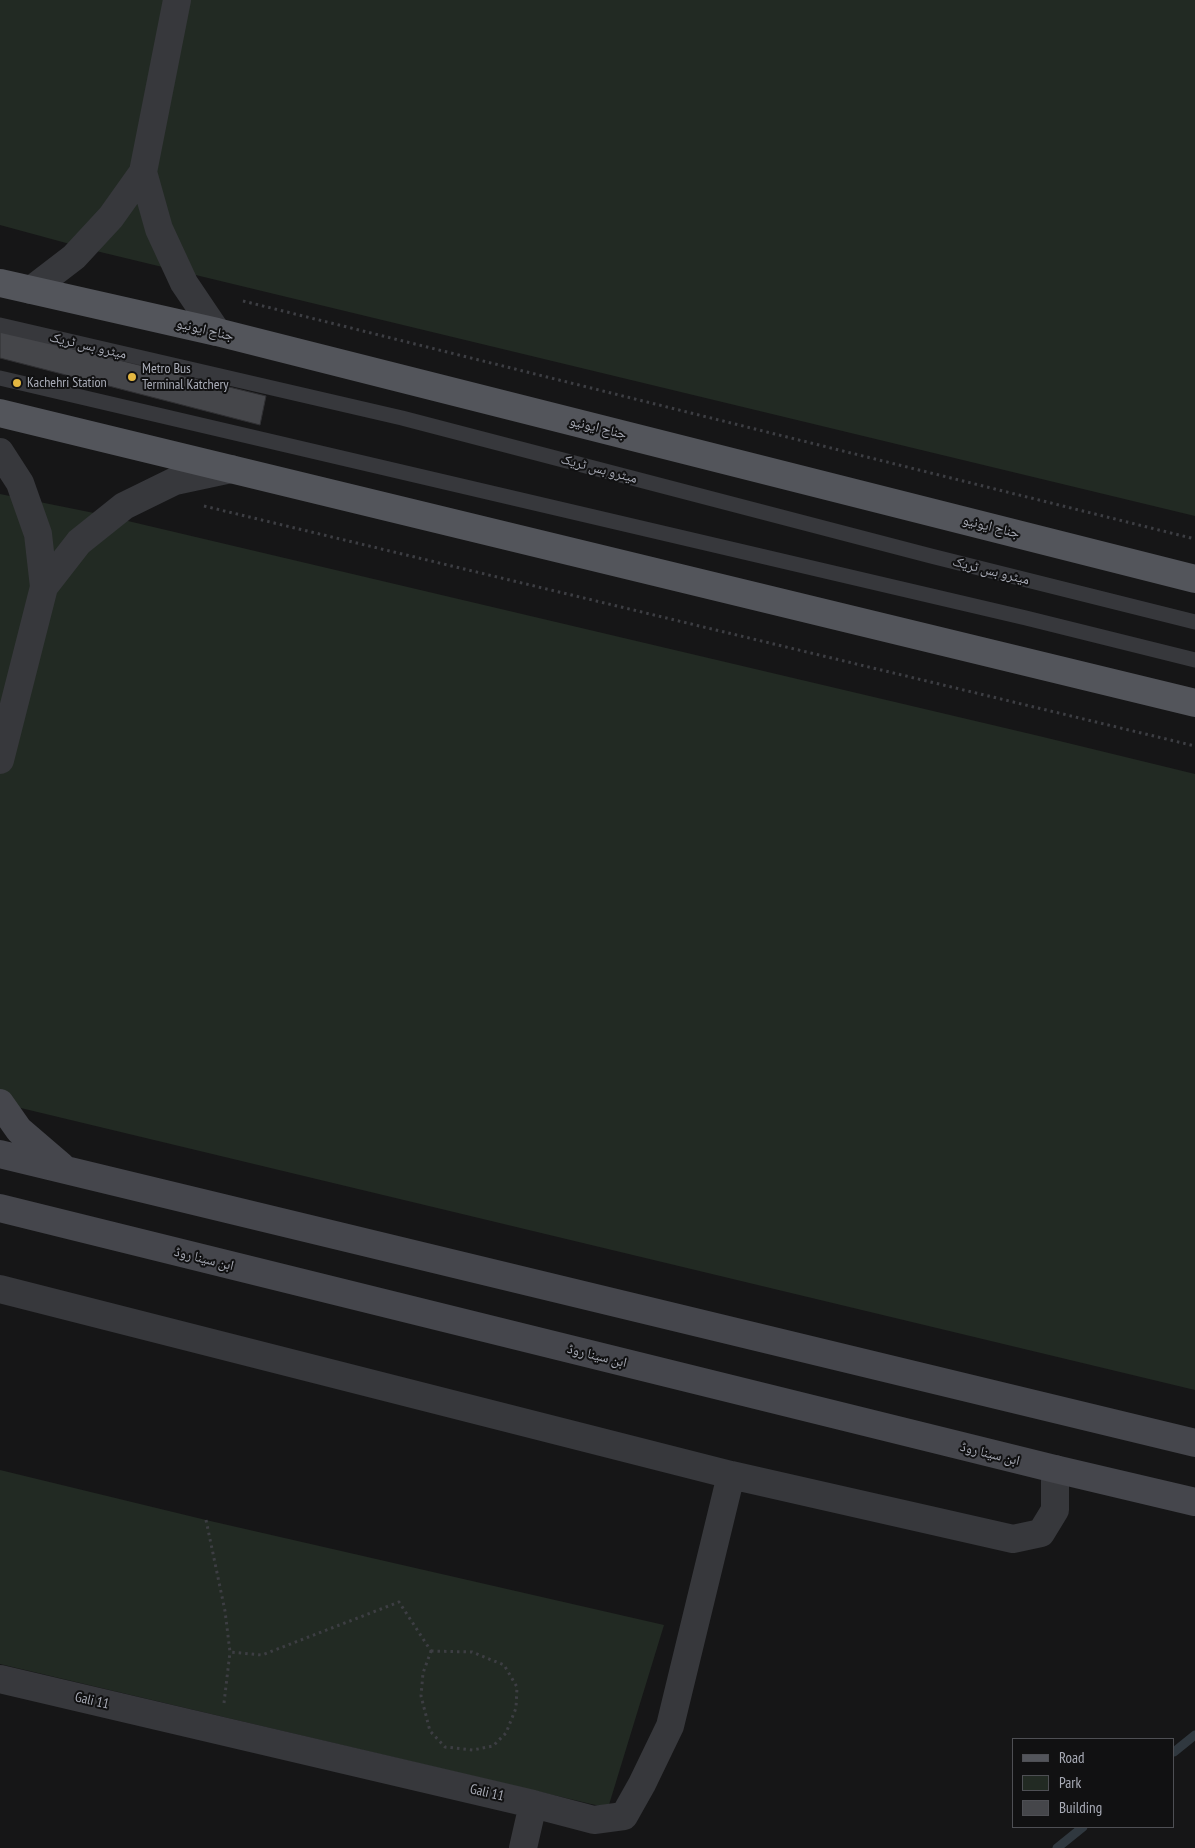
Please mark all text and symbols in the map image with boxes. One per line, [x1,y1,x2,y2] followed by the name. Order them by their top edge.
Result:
[175,315,235,345] street label: جناح ایونیو
[48,329,128,363] street label: میٹرو بس ٹریک
[142,361,229,394] place label: Metro Bus Terminal Katchery
[126,371,138,383] marker: Metro Bus Terminal Katchery
[27,375,107,391] place label: Kachehri Station
[11,377,23,389] marker: Kachehri Station
[568,413,628,443] street label: جناح ایونیو
[559,451,639,487] street label: میٹرو بس ٹریک
[961,512,1021,542] street label: جناح ایونیو
[951,553,1031,589] street label: میٹرو بس ٹریک
[172,1243,236,1275] street label: ابن سینا روڈ
[565,1340,629,1372] street label: ابن سینا روڈ
[958,1438,1022,1470] street label: ابن سینا روڈ
[73,1689,111,1713] street label: Gali 11
[1012,1738,1175,1828] legend
[1059,1748,1085,1767] text: Road
[1059,1773,1081,1792] text: Park
[468,1781,506,1805] street label: Gali 11
[1059,1798,1102,1817] text: Building

